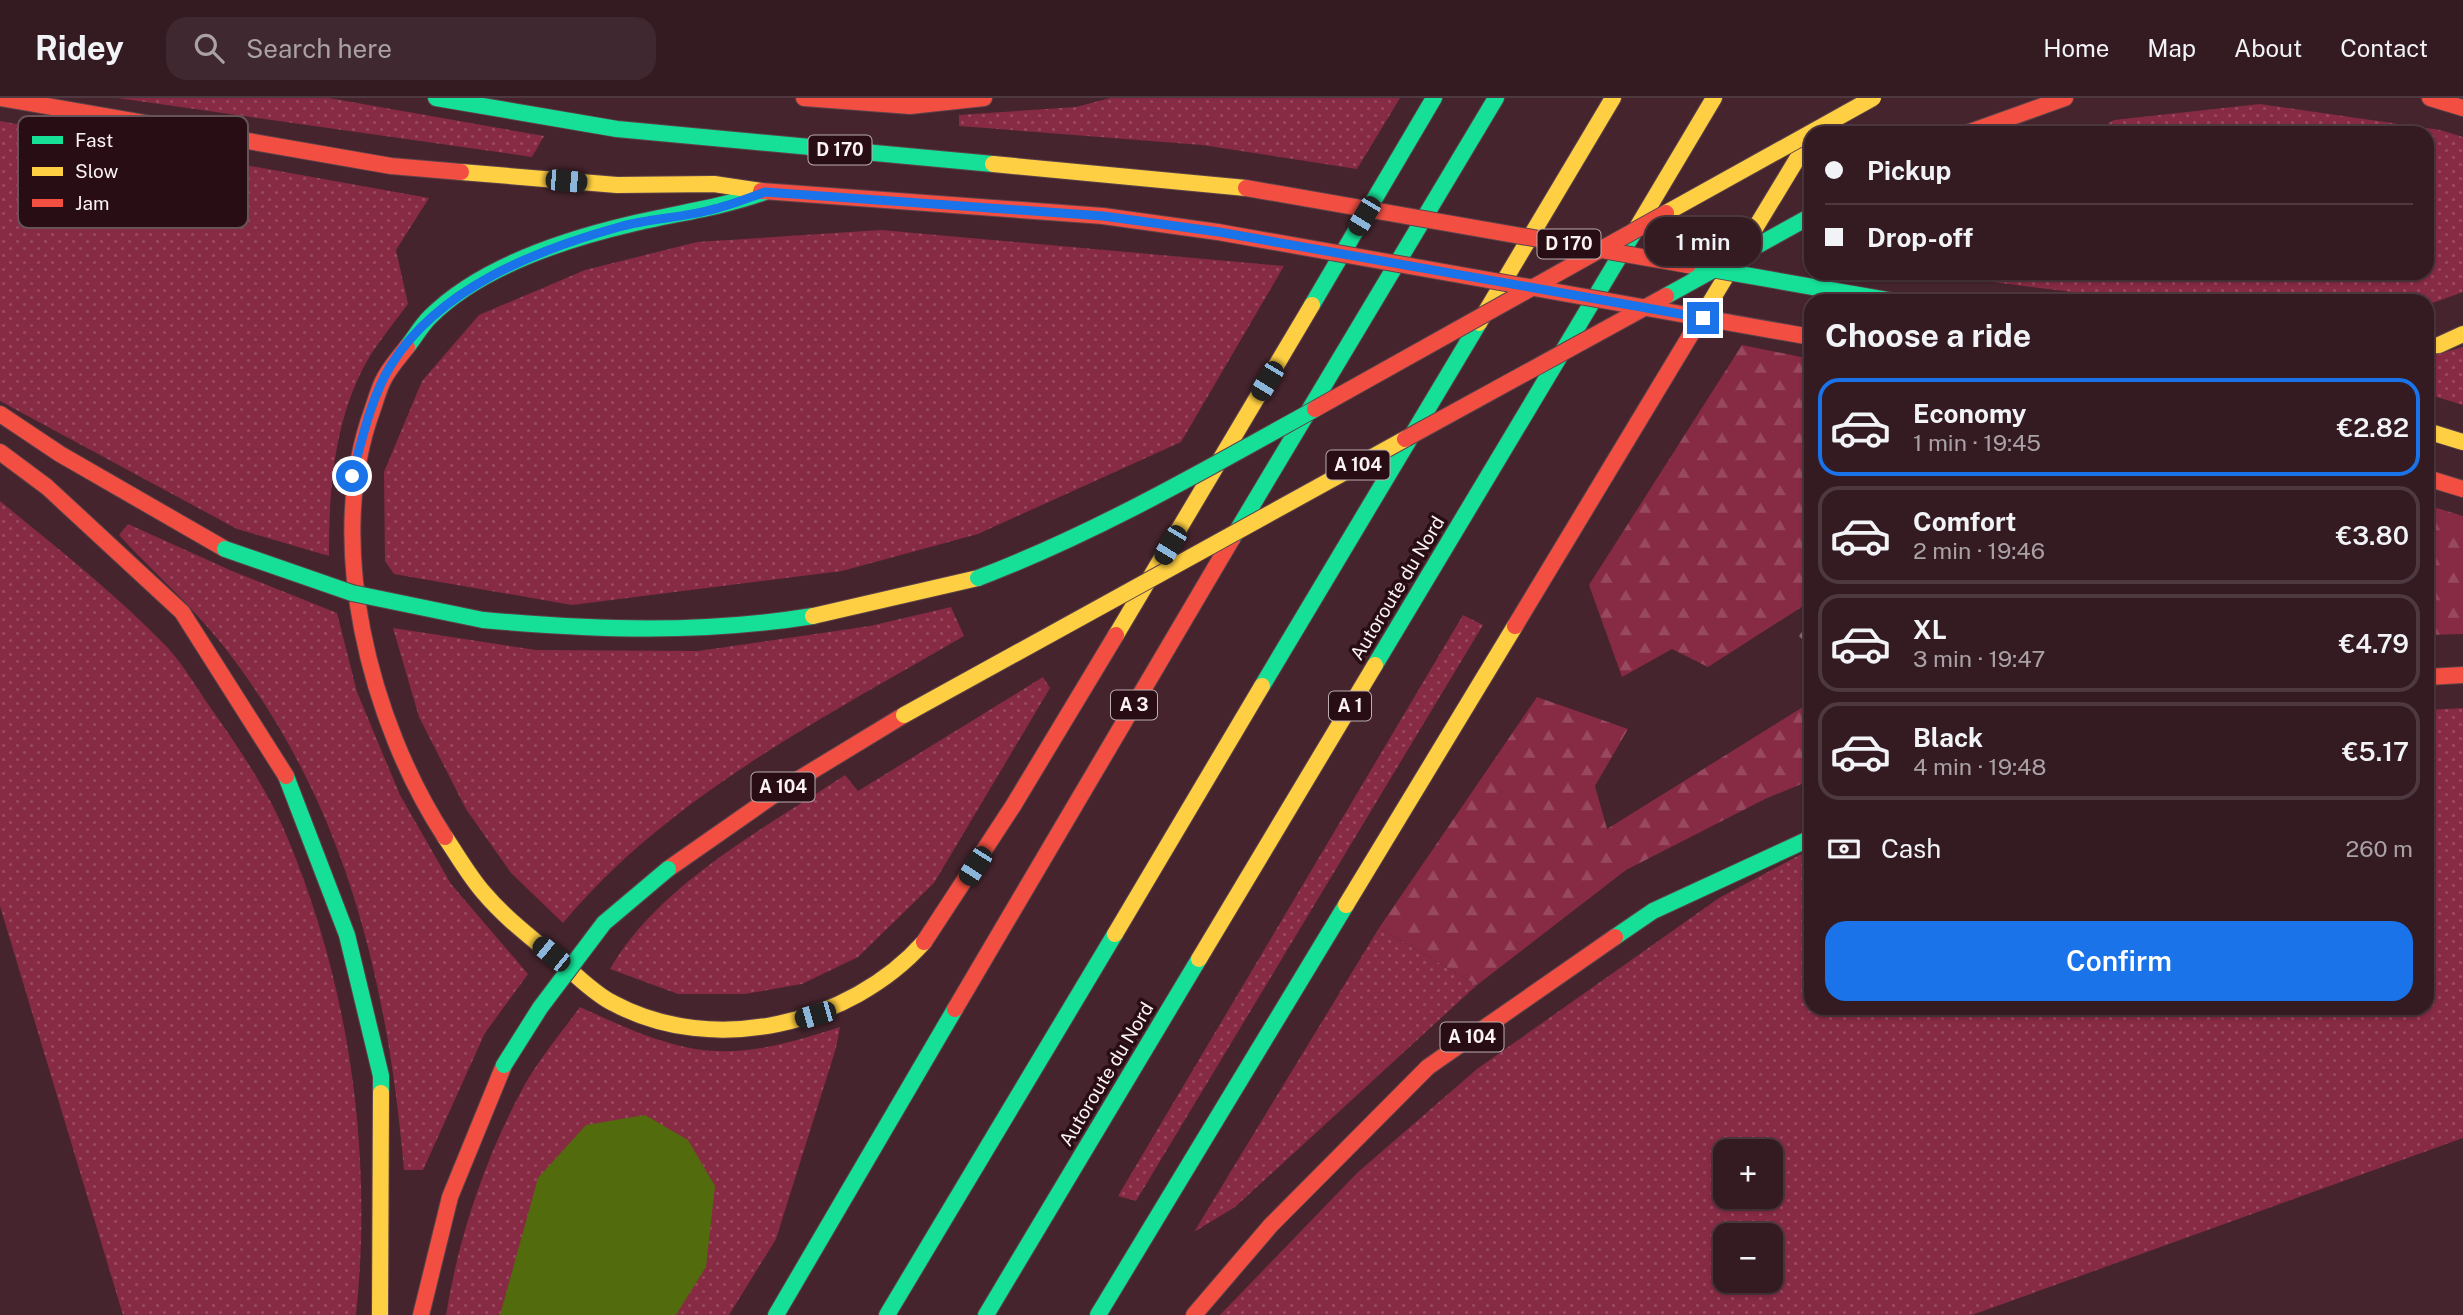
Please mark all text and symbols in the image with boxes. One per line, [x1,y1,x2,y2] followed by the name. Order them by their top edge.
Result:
[166,17,656,80] search box
[35,29,124,67] text: Ridey
[190,29,228,67] icon: search
[246,33,392,64] text: Search here
[2043,34,2109,62] text: Home
[2147,34,2196,62] text: Map
[2234,34,2302,62] text: About
[2340,34,2428,62] text: Contact
[18,116,248,228] legend
[75,129,113,151] text: Fast
[808,136,872,164] road number: D 170
[1867,155,1951,186] text: Pickup
[75,160,119,182] text: Slow
[545,169,588,193] car
[75,192,109,214] text: Jam
[1345,193,1384,239] car
[1645,216,1761,266] callout: 1 min
[1867,222,1973,253] text: Drop-off
[1676,228,1730,255] text: 1 min
[1538,230,1600,258] road number: D 170
[1687,302,1719,334] route end
[1825,317,2031,354] text: Choose a ride
[1248,358,1287,404] car
[1829,396,1892,459] icon: car
[1913,398,2026,429] text: Economy
[2337,412,2409,443] text: €2.82
[1913,429,2041,456] text: 1 min · 19:45
[1326,450,1390,480] road number: A 104
[336,460,368,492] route start
[1829,504,1892,567] icon: car
[1913,506,2016,537] text: Comfort
[1345,512,1449,664] street label: Autoroute du Nord
[2336,520,2409,551] text: €3.80
[1151,522,1190,568] car
[1913,537,2045,564] text: 2 min · 19:46
[1829,612,1892,675] icon: car
[1913,614,1947,645] text: XL
[2339,628,2409,659] text: €4.79
[1913,645,2045,672] text: 3 min · 19:47
[1111,690,1157,720] road number: A 3
[1329,692,1371,720] road number: A 1
[1829,720,1892,783] icon: car
[1913,722,1983,753] text: Black
[2342,736,2409,767] text: €5.17
[1913,753,2046,780] text: 4 min · 19:48
[752,772,814,802] road number: A 104
[1825,830,1863,868] icon: cash
[1881,833,1941,864] text: Cash
[2346,835,2413,862] text: 260 m
[955,843,996,889] car
[1825,921,2413,1001] button: Confirm
[529,933,574,975] car
[1054,998,1158,1150] street label: Autoroute du Nord
[792,999,839,1031] car
[1440,1022,1504,1052] road number: A 104
[1713,1139,1783,1293] map controls
[1713,1139,1783,1209] button: +
[1713,1223,1783,1293] button: −

